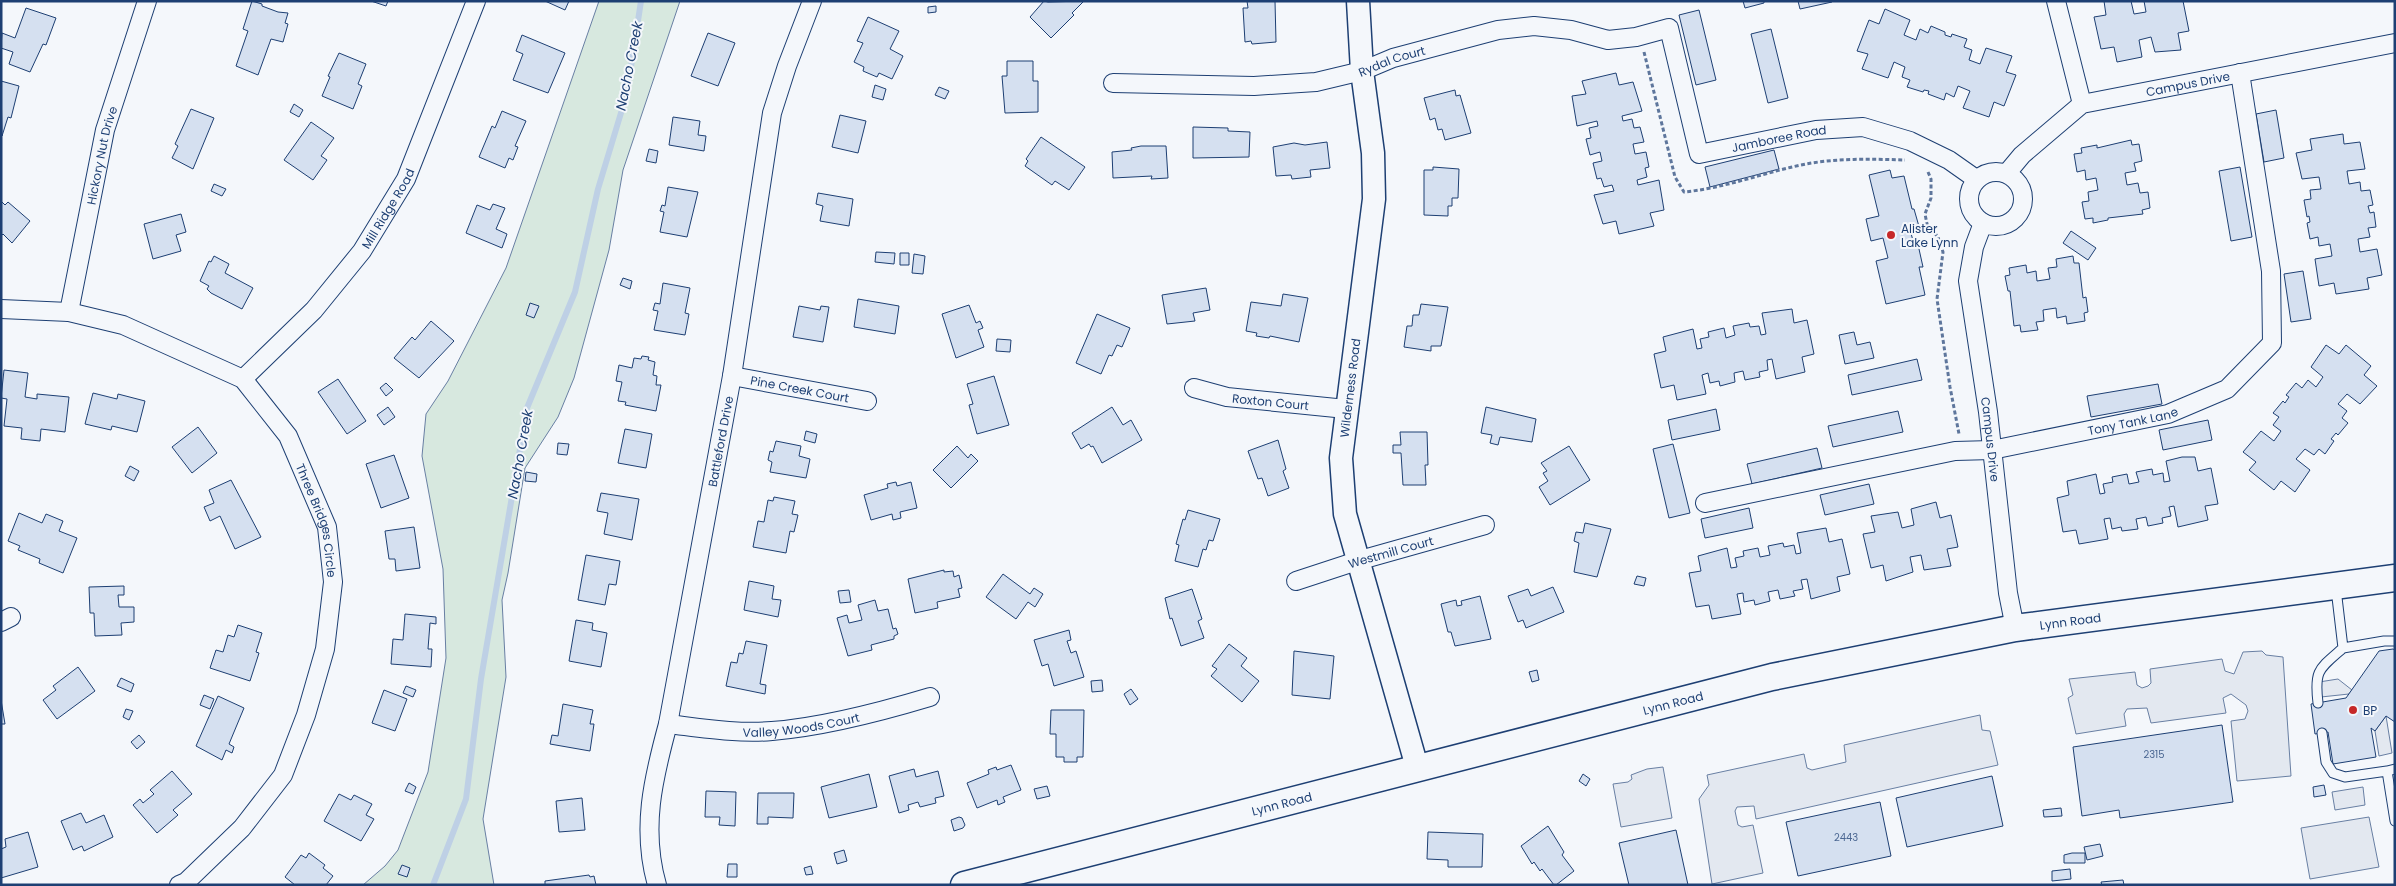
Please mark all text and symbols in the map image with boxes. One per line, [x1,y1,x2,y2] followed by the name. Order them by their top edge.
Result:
[611,19,648,112] water label: Nacho Creek
[1356,41,1427,80] street label: Rydal Court
[2144,67,2231,100] street label: Campus Drive
[82,104,121,206] street label: Hickory Nut Drive
[1730,121,1827,156] street label: Jamboree Road
[357,166,418,252] street label: Mill Ridge Road
[1901,220,1958,251] place label: Alister Lake Lynn
[1885,229,1897,241] marker: Alister Lake Lynn
[1335,337,1365,439] street label: Wilderness Road
[749,371,850,406] street label: Pine Creek Court
[1231,389,1310,414] street label: Roxton Court
[703,394,737,488] street label: Battleford Drive
[1977,396,2004,482] street label: Campus Drive
[2086,402,2181,439] street label: Tony Tank Lane
[502,407,538,500] water label: Nacho Creek
[292,461,341,578] street label: Three Bridges Circle
[1346,532,1435,572] street label: Westmill Court
[2039,608,2102,633] street label: Lynn Road
[1641,687,1705,718] street label: Lynn Road
[2363,702,2377,719] place label: BP
[2347,704,2359,716] marker: BP
[743,708,861,740] street label: Valley Woods Court
[2143,747,2165,762] house number: 2315
[1250,787,1314,819] street label: Lynn Road
[1834,830,1858,845] house number: 2443

